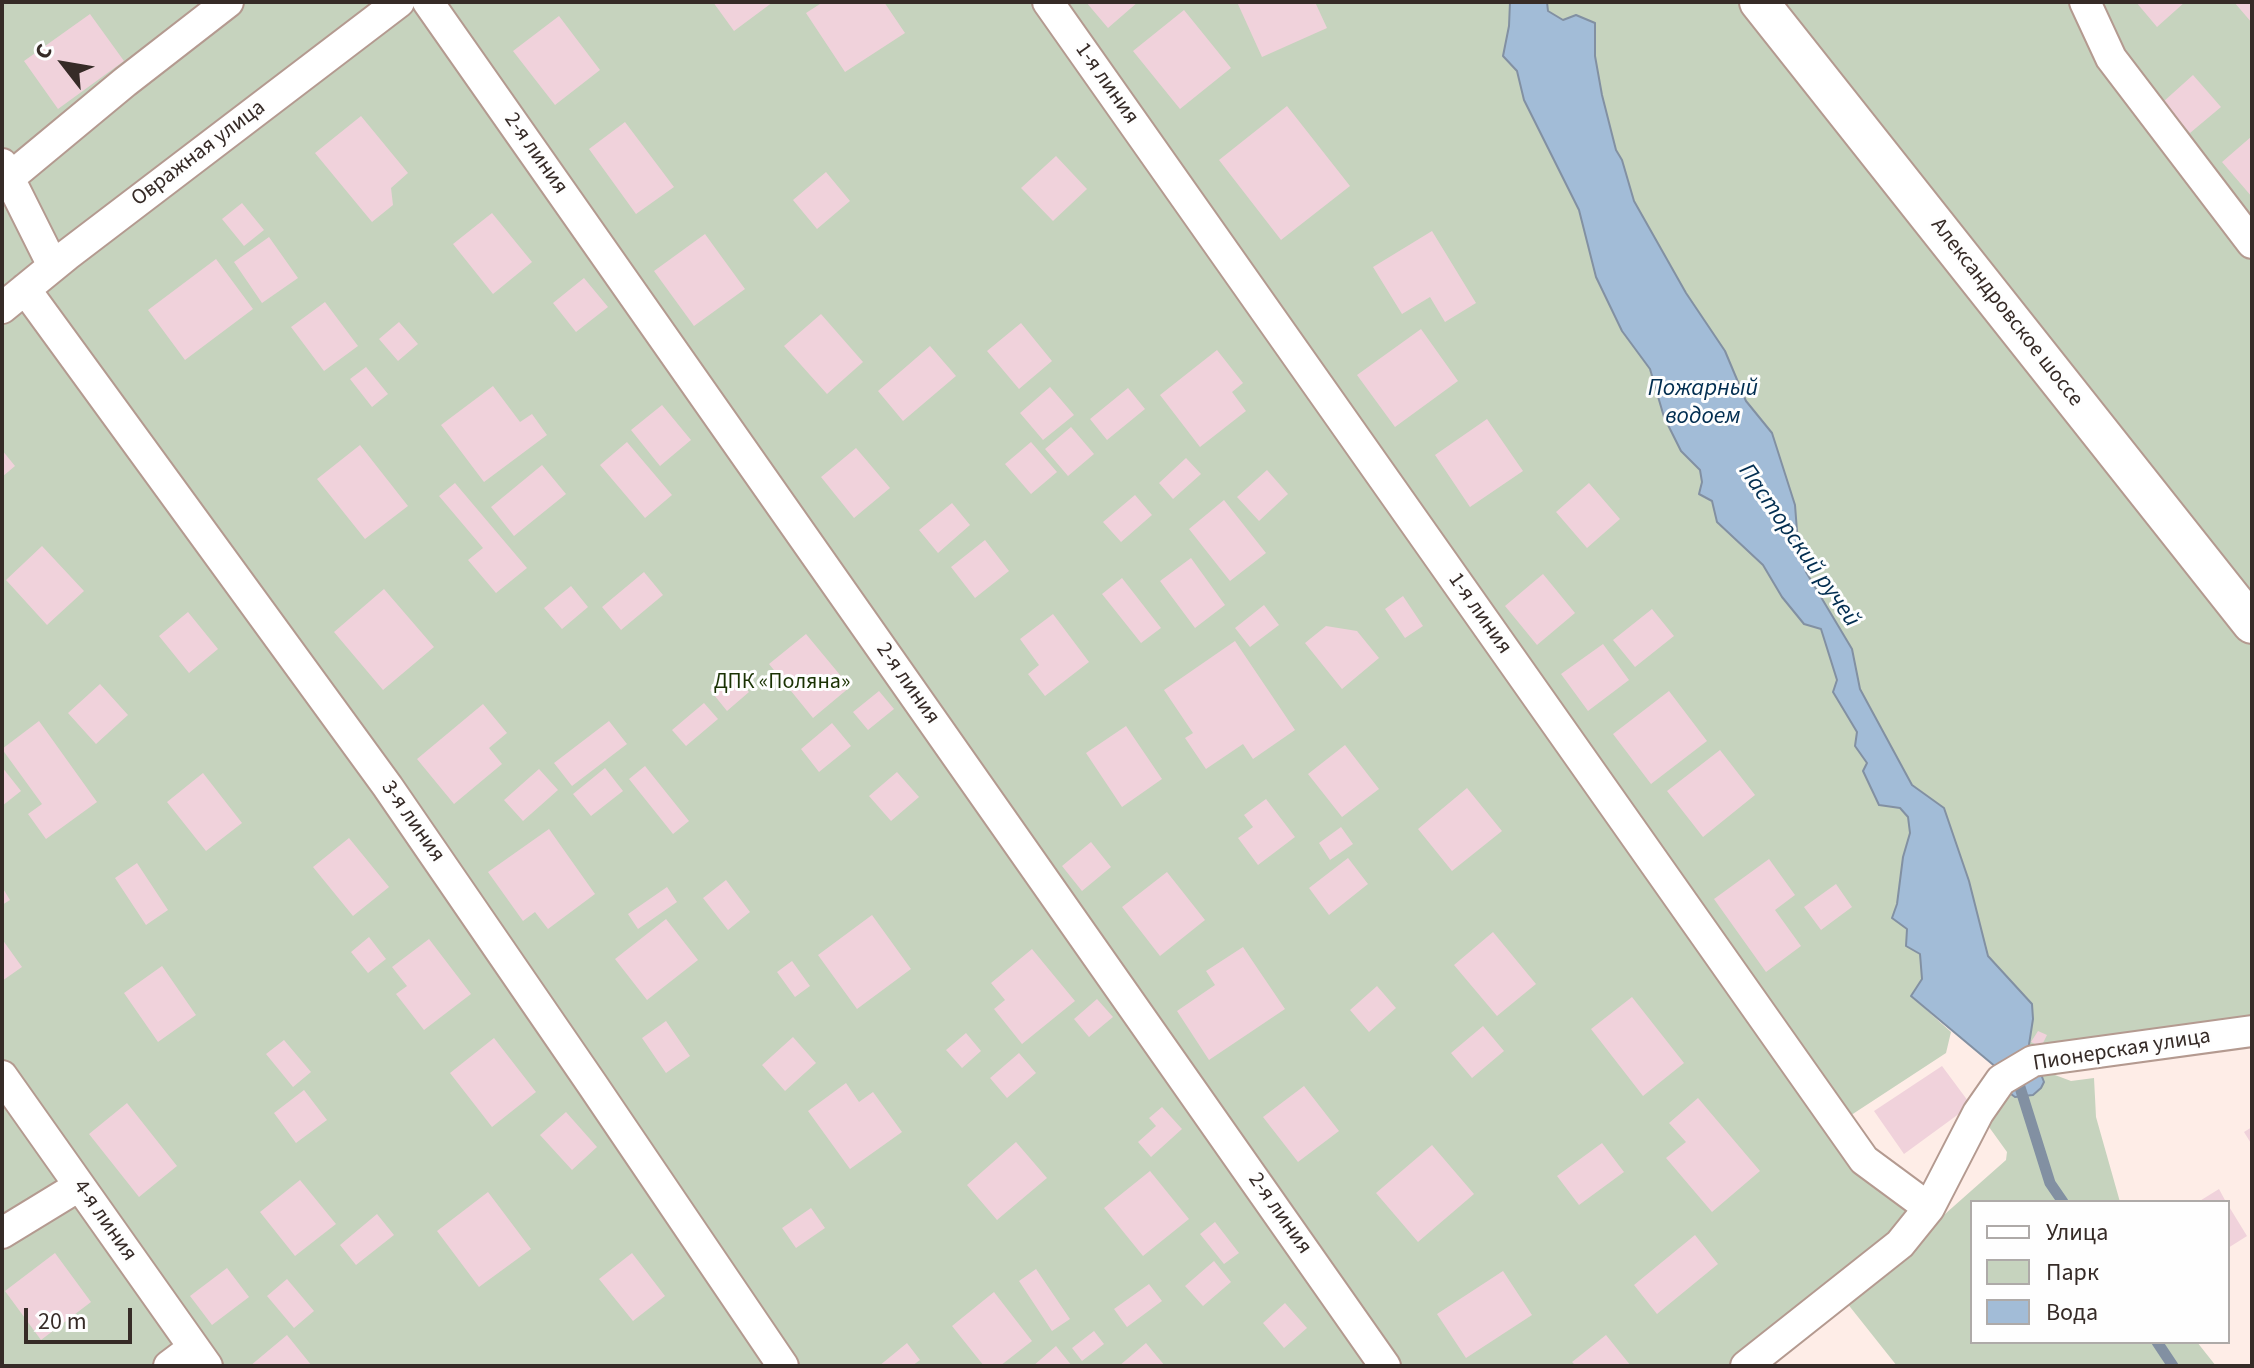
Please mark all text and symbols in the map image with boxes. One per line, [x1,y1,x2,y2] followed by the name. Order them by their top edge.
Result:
[24,24,104,104] north arrow
[26,38,60,65] text: С
[1068,38,1144,130] street label: 1-я линия
[127,95,271,213] street label: Овражная улица
[497,108,573,200] street label: 2-я линия
[1924,213,2088,413] street label: Александровское шоссе
[1648,376,1758,432] water label: Пожарный водоем
[1731,459,1865,633] water label: Пасторский ручей
[1441,568,1517,660] street label: 1-я линия
[869,638,945,730] street label: 2-я линия
[714,670,850,696] park label: ДПК «Поляна»
[374,776,450,868] street label: 3-я линия
[2031,1024,2213,1078] street label: Пионерская улица
[1241,1168,1317,1260] street label: 2-я линия
[66,1175,142,1267] street label: 4-я линия
[1970,1200,2230,1344] legend
[2046,1215,2108,1250] text: Улица
[2046,1255,2099,1290] text: Парк
[28,1292,136,1342] scale bar
[2046,1295,2098,1330] text: Вода
[38,1304,87,1339] text: 20 m

